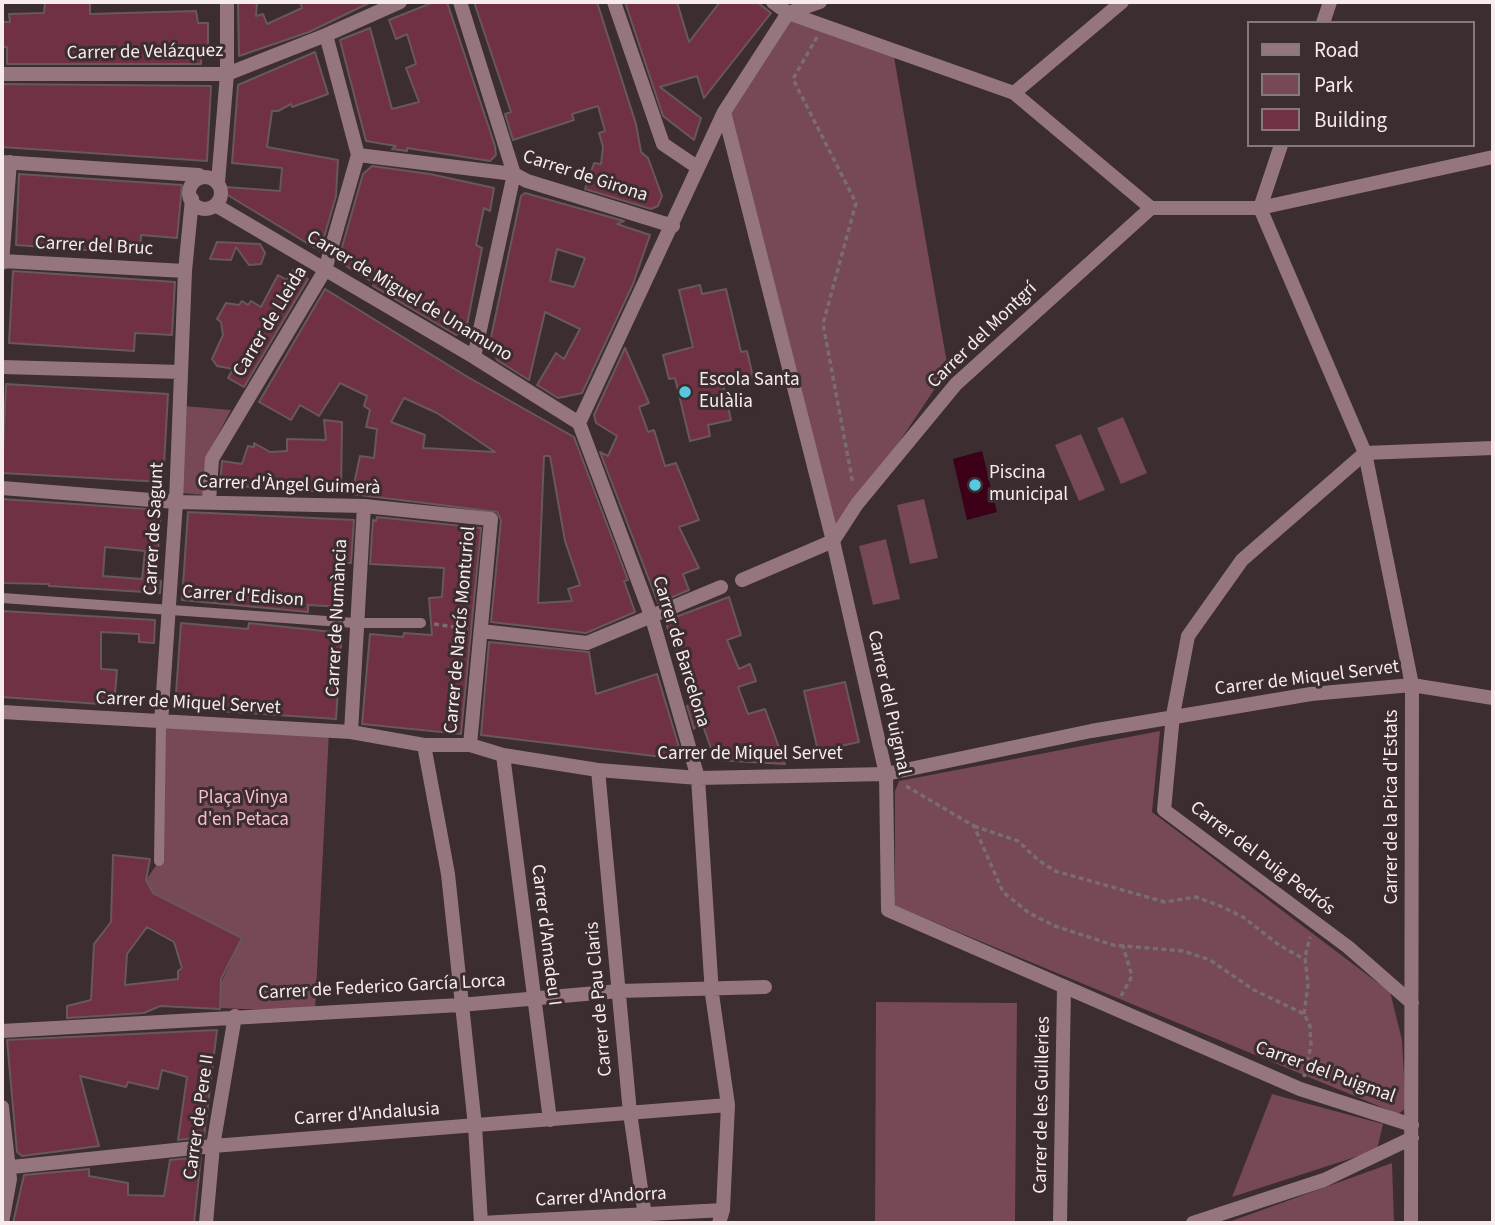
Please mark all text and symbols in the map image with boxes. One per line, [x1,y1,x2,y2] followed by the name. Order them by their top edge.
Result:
[1246,21,1474,147] legend
[1314,35,1359,65] text: Road
[67,40,223,66] street label: Carrer de Velázquez
[1314,70,1353,100] text: Park
[1314,105,1387,135] text: Building
[520,146,650,208] street label: Carrer de Girona
[302,226,516,368] street label: Carrer de Miguel de Unamuno
[34,233,154,261] street label: Carrer del Bruc
[229,262,313,382] street label: Carrer de Lleida
[923,278,1043,394] street label: Carrer del Montgrí
[699,370,799,414] place label: Escola Santa Eulàlia
[677,384,693,400] marker: Escola Santa Eulàlia
[140,462,170,596] street label: Carrer de Sagunt
[989,463,1068,507] place label: Piscina municipal
[197,471,381,501] street label: Carrer d'Àngel Guimerà
[967,477,983,493] marker: Piscina municipal
[441,525,481,735] street label: Carrer de Narcís Monturiol
[322,538,354,698] street label: Carrer de Numància
[646,574,714,730] street label: Carrer de Barcelona
[181,581,305,613] street label: Carrer d'Edison
[862,629,914,777] street label: Carrer del Puigmal
[1214,656,1400,702] street label: Carrer de Miquel Servet
[95,688,281,720] street label: Carrer de Miquel Servet
[1382,710,1404,904] street label: Carrer de la Pica d'Estats
[657,744,843,766] street label: Carrer de Miquel Servet
[197,788,289,832] park label: Plaça Vinya d'en Petaca
[1185,797,1339,921] street label: Carrer del Puig Pedrós
[525,863,565,1007] street label: Carrer d'Amadeu I
[582,921,618,1077] street label: Carrer de Pau Claris
[258,970,506,1006] street label: Carrer de Federico García Lorca
[1030,1016,1056,1194] street label: Carrer de les Guilleries
[1252,1037,1398,1109] street label: Carrer del Puigmal
[180,1053,220,1181] street label: Carrer de Pere II
[294,1099,440,1131] street label: Carrer d'Andalusia
[535,1183,667,1213] street label: Carrer d'Andorra

